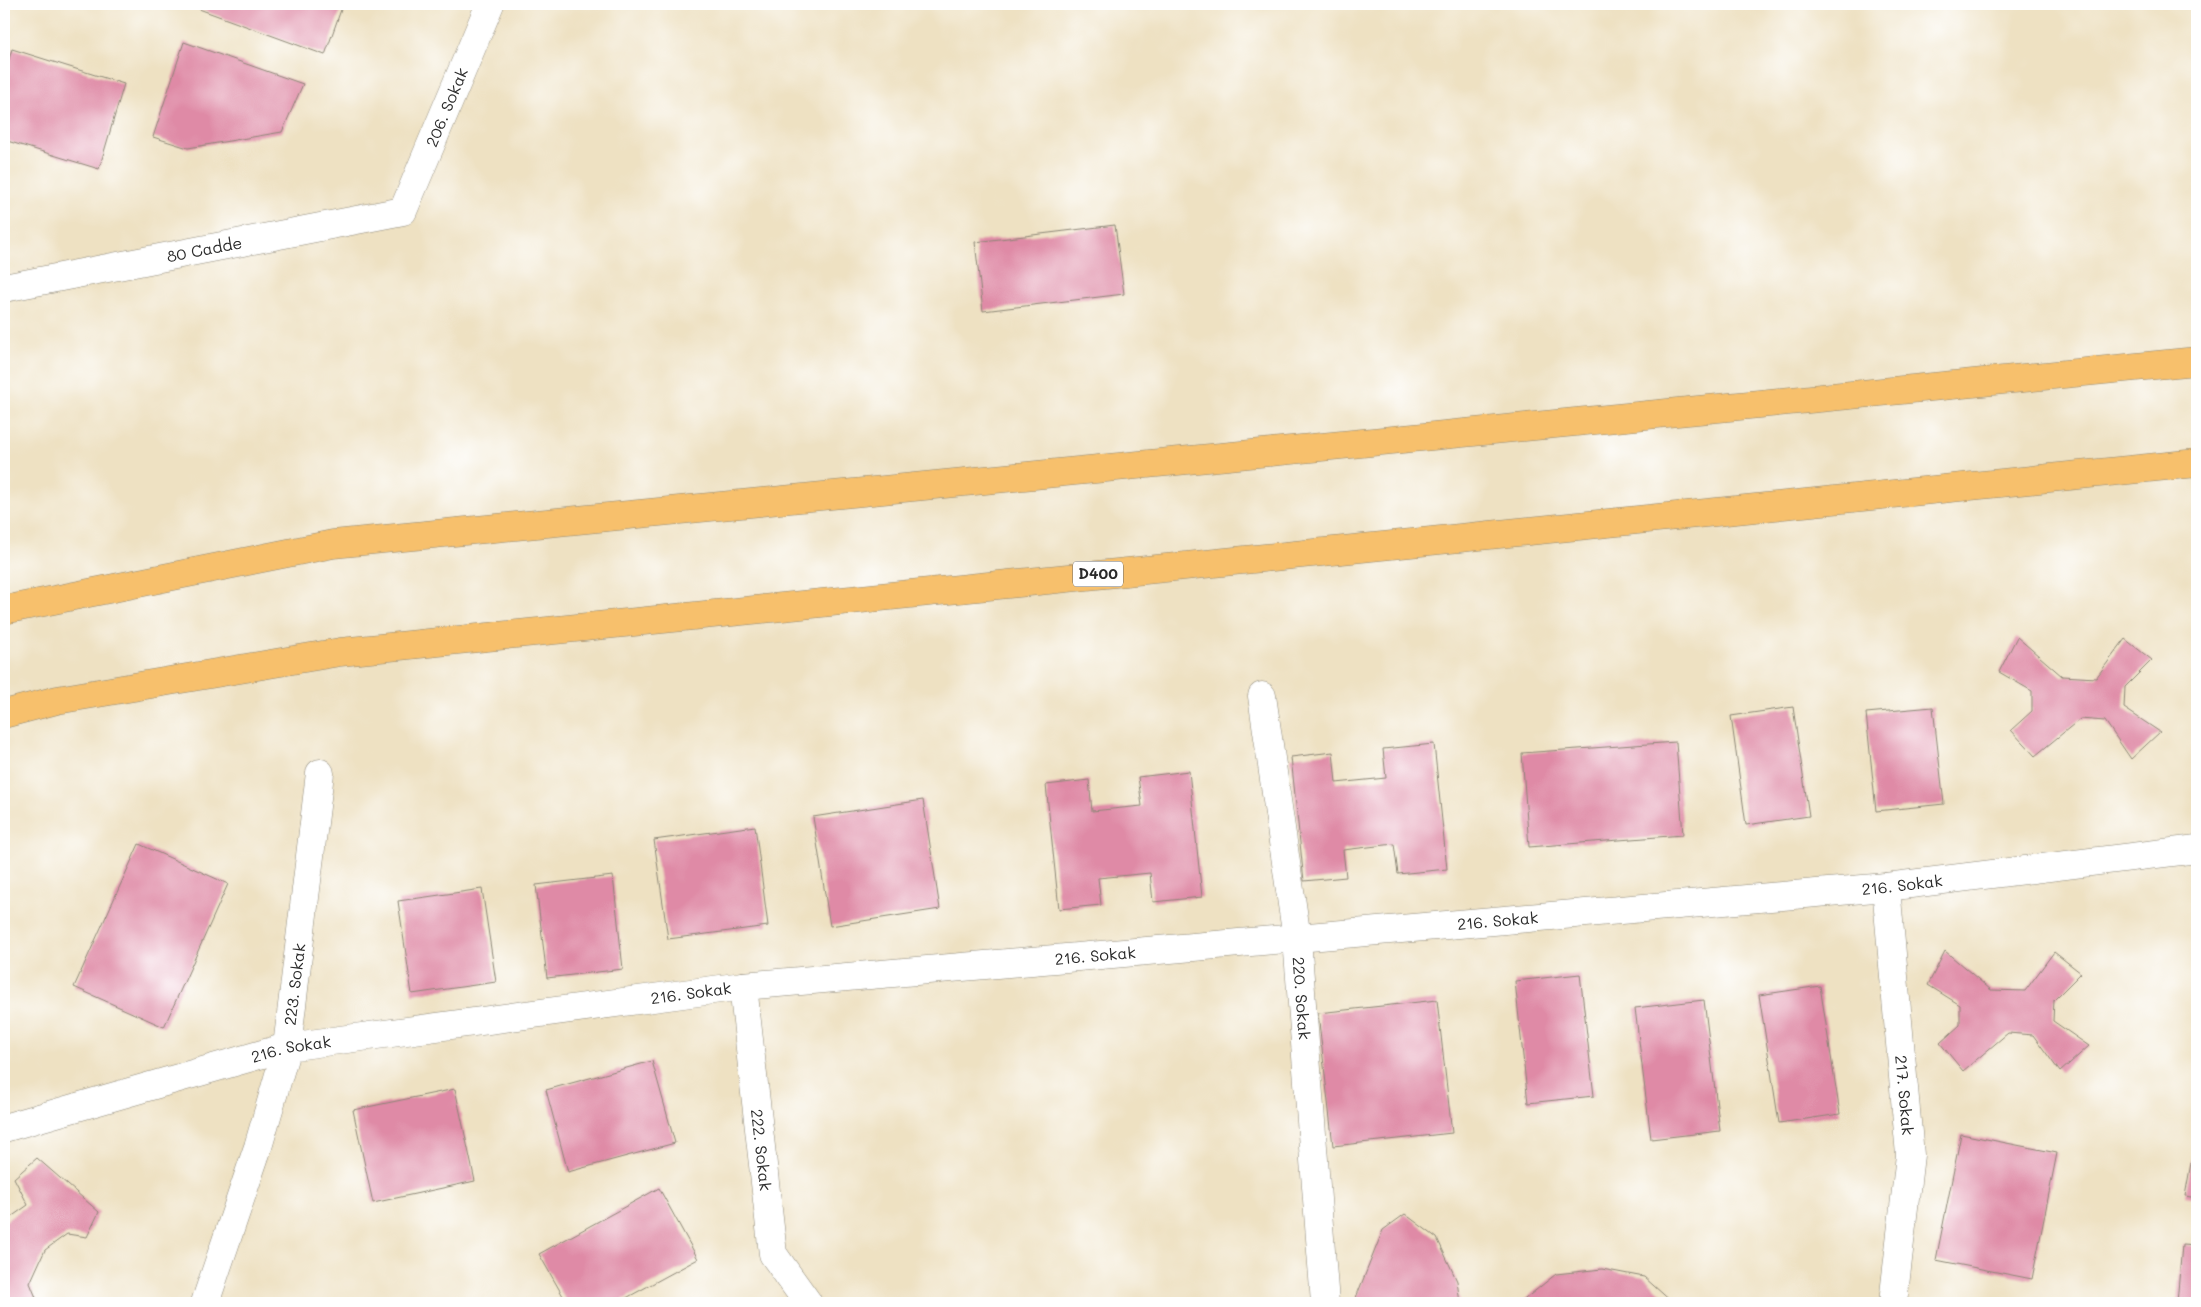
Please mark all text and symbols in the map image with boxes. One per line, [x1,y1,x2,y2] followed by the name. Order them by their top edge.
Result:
[420,64,472,150] street label: 206. Sokak
[165,231,244,266] street label: 80 Cadde
[1073,562,1123,586] road number: D400
[1861,869,1944,899] street label: 216. Sokak
[1456,906,1539,934] street label: 216. Sokak
[1054,941,1137,969] street label: 216. Sokak
[279,942,309,1027] street label: 223. Sokak
[1288,956,1316,1041] street label: 220. Sokak
[649,977,733,1008] street label: 216. Sokak
[248,1030,332,1067] street label: 216. Sokak
[1891,1054,1919,1136] street label: 217. Sokak
[747,1108,777,1192] street label: 222. Sokak

